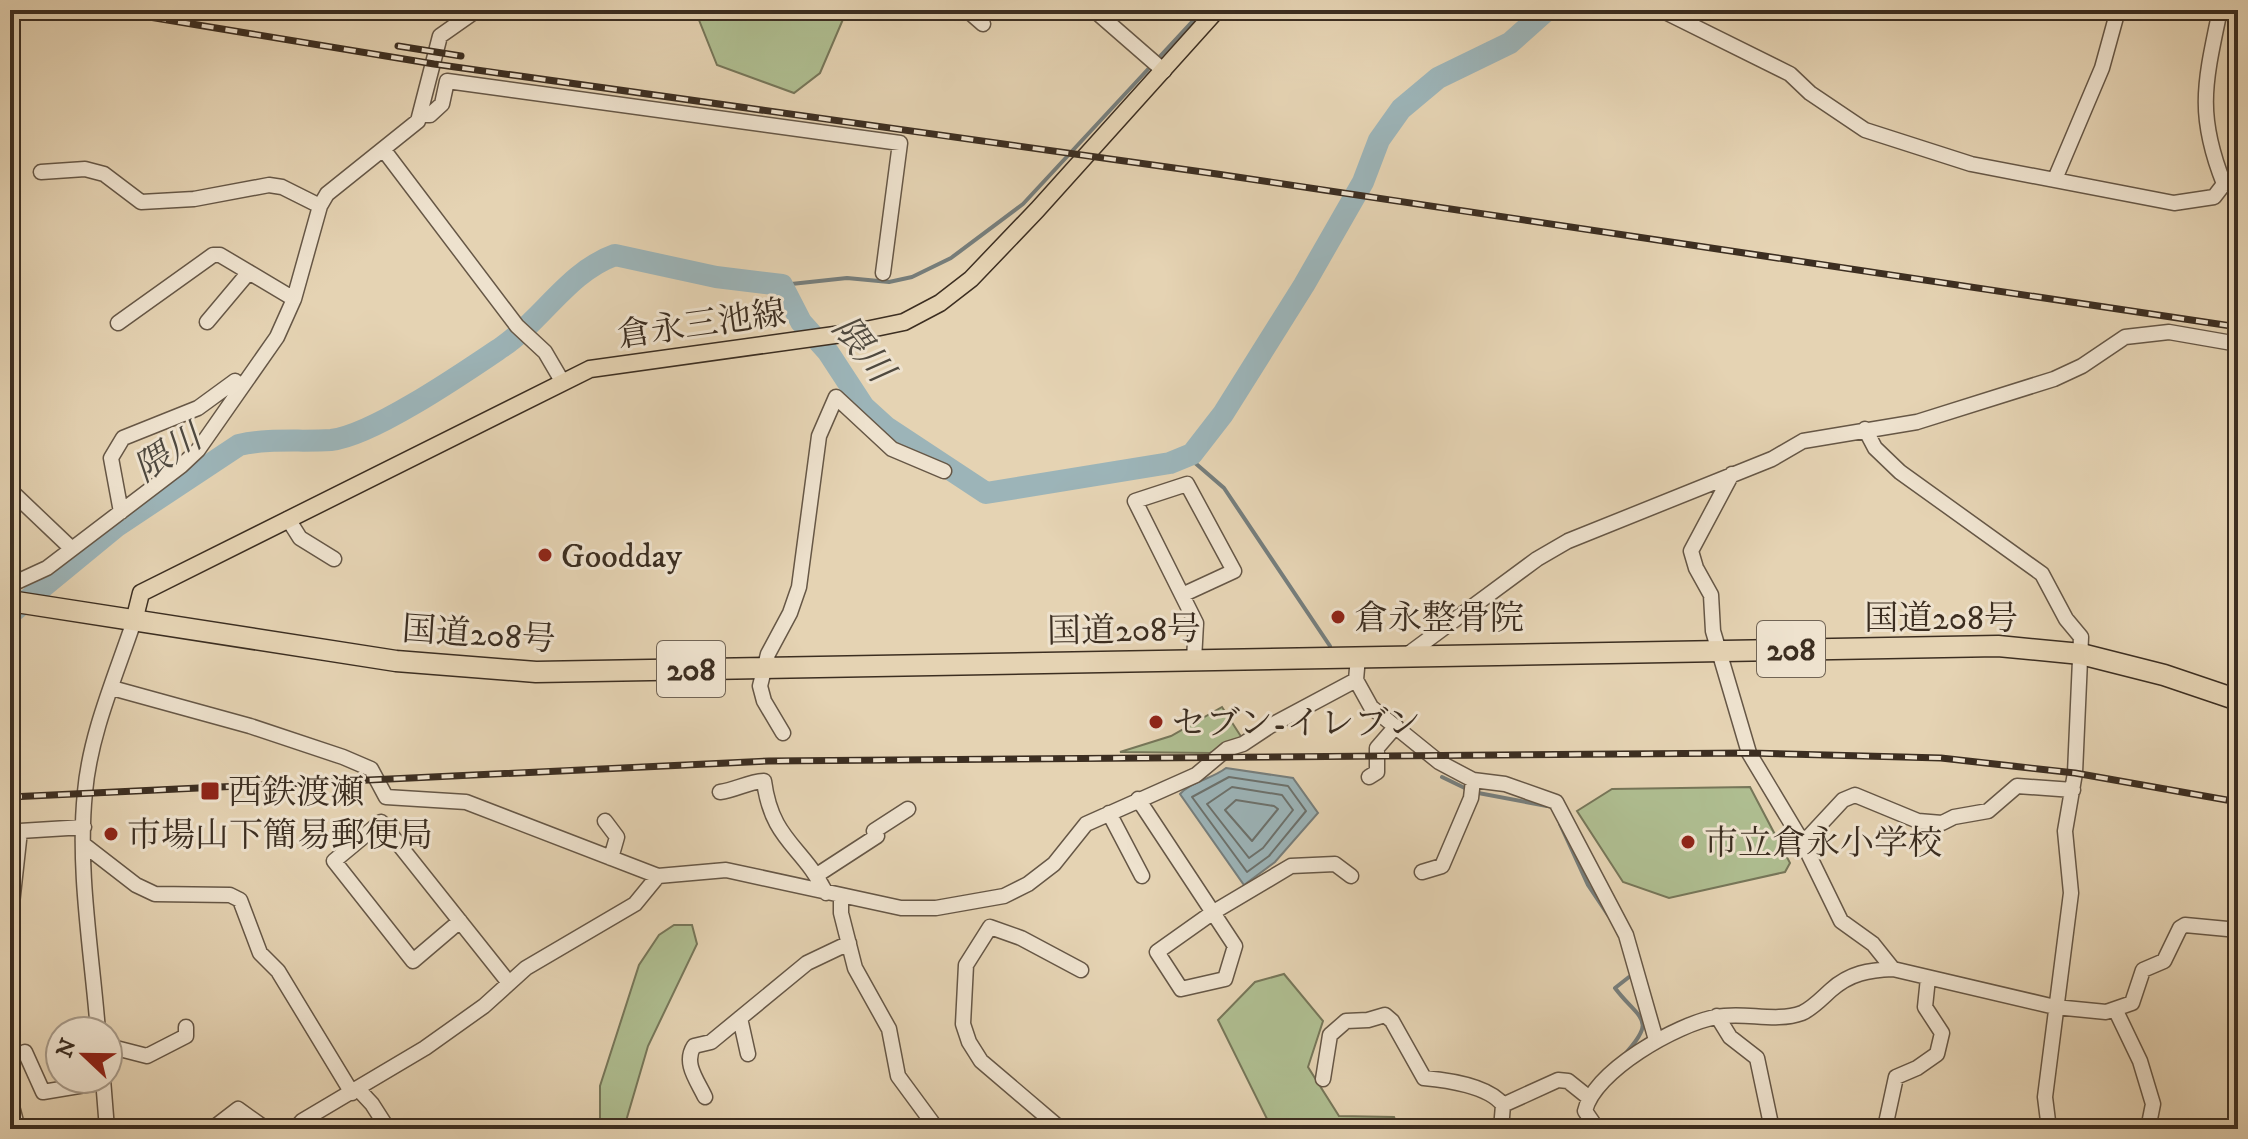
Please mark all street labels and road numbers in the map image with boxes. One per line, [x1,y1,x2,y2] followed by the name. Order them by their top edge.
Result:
[614,292,788,358] street label: 倉永三池線
[1864,598,2018,640] street label: 国道208号
[401,609,557,661] street label: 国道208号
[1047,609,1201,653] street label: 国道208号
[1757,621,1825,677] road number: 208
[657,641,725,697] road number: 208

